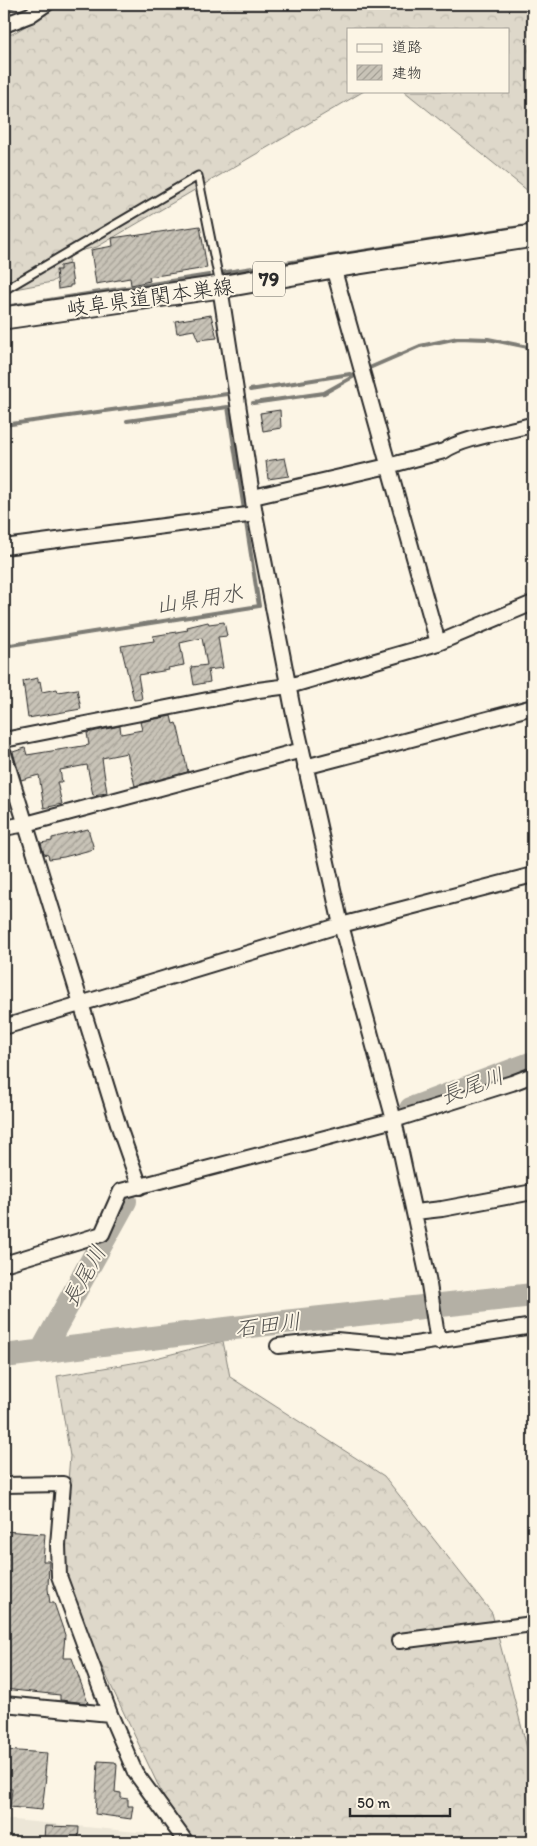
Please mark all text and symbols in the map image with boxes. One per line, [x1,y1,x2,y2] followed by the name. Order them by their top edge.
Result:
[347,28,510,92] legend
[392,38,422,56] text: 道路
[392,64,422,82] text: 建物
[253,262,285,296] road number: 79
[65,273,235,321] street label: 岐阜県道関本巣線
[153,579,245,619] water label: 山県用水
[436,1062,508,1110] water label: 長尾川
[56,1241,112,1311] water label: 長尾川
[234,1308,302,1342] water label: 石田川
[350,1786,450,1818] scale bar
[357,1794,390,1812] text: 50 m

